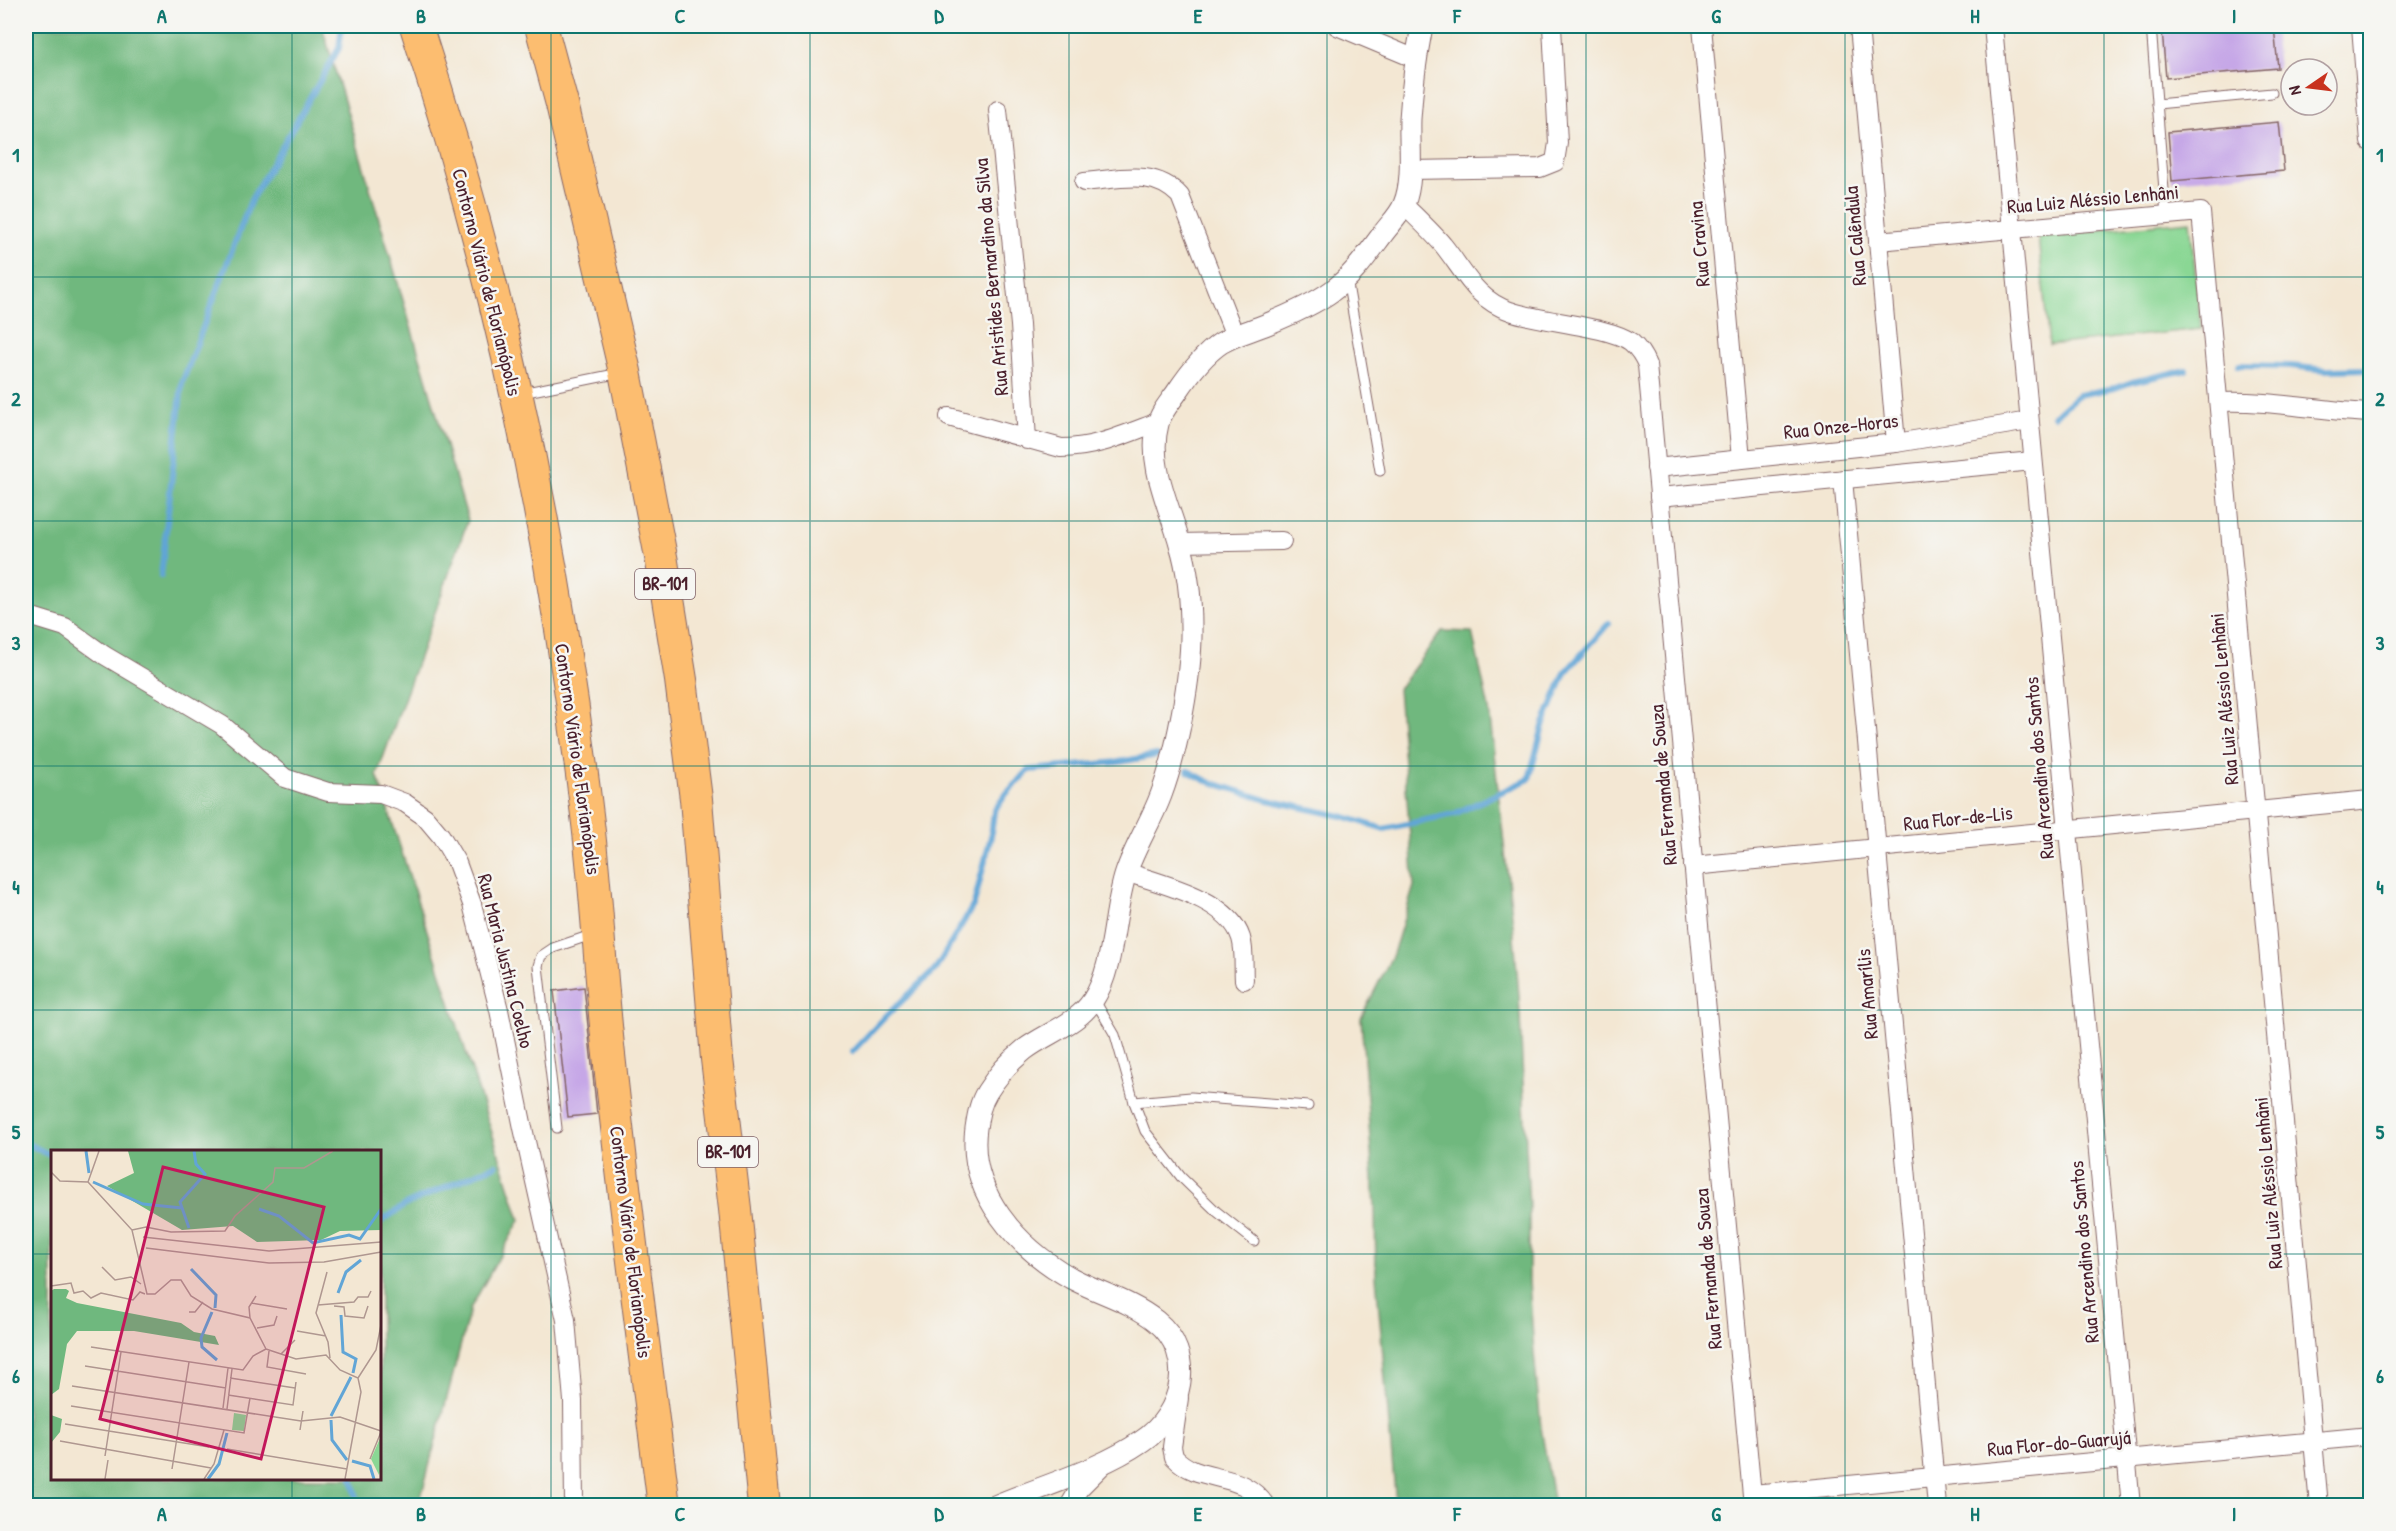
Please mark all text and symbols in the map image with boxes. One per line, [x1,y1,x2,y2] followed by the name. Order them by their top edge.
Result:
[157,2,167,29] text: A
[416,2,426,29] text: B
[675,2,686,29] text: C
[934,2,944,29] text: D
[1194,2,1203,29] text: E
[1452,2,1462,29] text: F
[1711,2,1721,29] text: G
[1970,2,1980,29] text: H
[2232,2,2236,29] text: I
[2279,57,2339,117] north arrow
[2283,83,2306,97] text: N
[12,141,20,168] text: 1
[2376,141,2384,168] text: 1
[967,157,1014,397] street label: Rua Aristides Bernardino da Silva
[446,165,529,399] street label: Contorno Viário de Florianópolis
[2006,178,2180,219] street label: Rua Luiz Aléssio Lenhâni
[1837,185,1872,287] street label: Rua Calêndula
[1681,200,1716,288] street label: Rua Cravina
[11,385,21,412] text: 2
[2375,385,2385,412] text: 2
[1782,406,1900,445] street label: Rua Onze-Horas
[635,569,695,599] road number: BR-101
[2203,612,2244,786] street label: Rua Luiz Aléssio Lenhâni
[12,629,21,656] text: 3
[2376,629,2385,656] text: 3
[549,642,608,877] street label: Contorno Viário de Florianópolis
[2017,676,2060,860] street label: Rua Arcendino dos Santos
[1642,704,1683,866] street label: Rua Fernanda de Souza
[1902,798,2014,837] street label: Rua Flor-de-Lis
[472,871,541,1051] street label: Rua Maria Justina Coelho
[12,873,20,900] text: 4
[2376,873,2384,900] text: 4
[1849,948,1884,1040] street label: Rua Amarílis
[2247,1096,2288,1270] street label: Rua Luiz Aléssio Lenhâni
[12,1118,21,1145] text: 5
[2376,1118,2385,1145] text: 5
[604,1125,659,1360] street label: Contorno Viário de Florianópolis
[698,1137,758,1167] road number: BR-101
[51,1150,381,1480] inset map
[2062,1160,2105,1344] street label: Rua Arcendino dos Santos
[1687,1188,1728,1350] street label: Rua Fernanda de Souza
[12,1362,20,1389] text: 6
[2376,1362,2384,1389] text: 6
[1986,1423,2132,1462] street label: Rua Flor-do-Guarujá
[157,1500,167,1527] text: A
[416,1500,426,1527] text: B
[675,1500,686,1527] text: C
[934,1500,944,1527] text: D
[1194,1500,1203,1527] text: E
[1452,1500,1462,1527] text: F
[1711,1500,1721,1527] text: G
[1970,1500,1980,1527] text: H
[2232,1500,2236,1527] text: I

